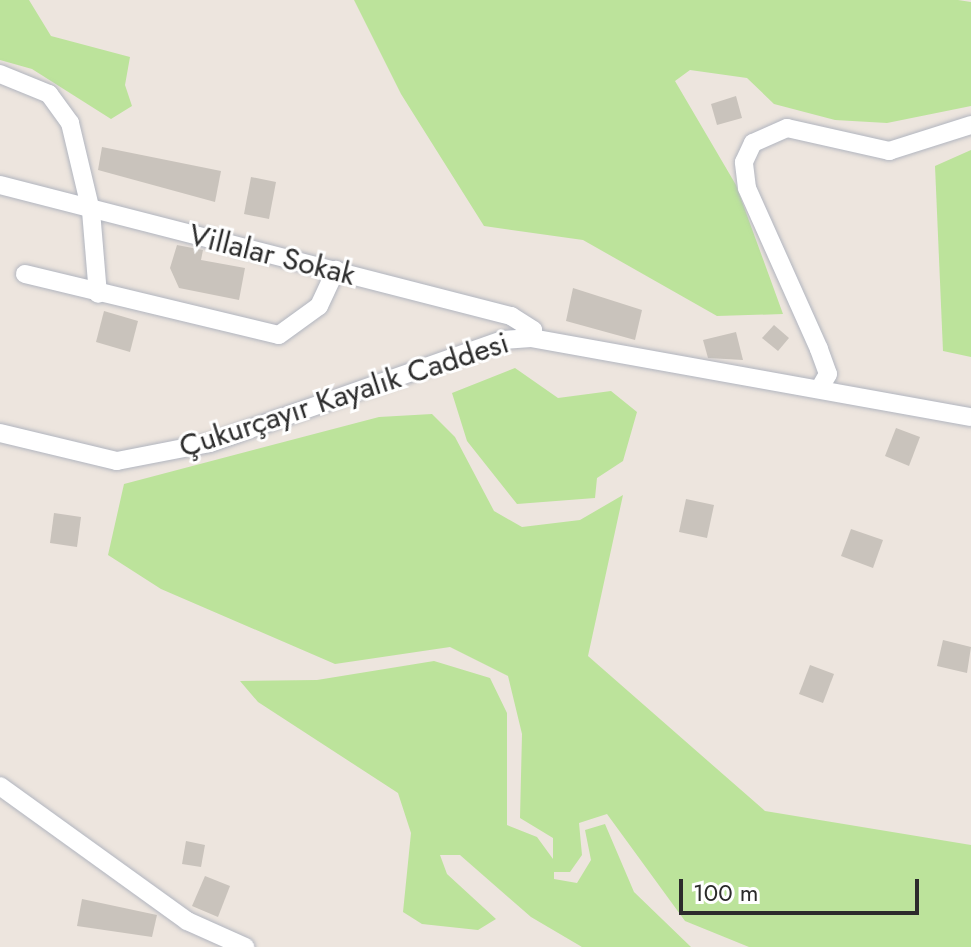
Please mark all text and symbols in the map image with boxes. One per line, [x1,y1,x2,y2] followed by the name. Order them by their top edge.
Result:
[185,217,359,293] street label: Villalar Sokak
[175,325,513,465] street label: Çukurçayır Kayalık Caddesi
[683,863,923,913] scale bar
[693,875,759,910] text: 100 m

